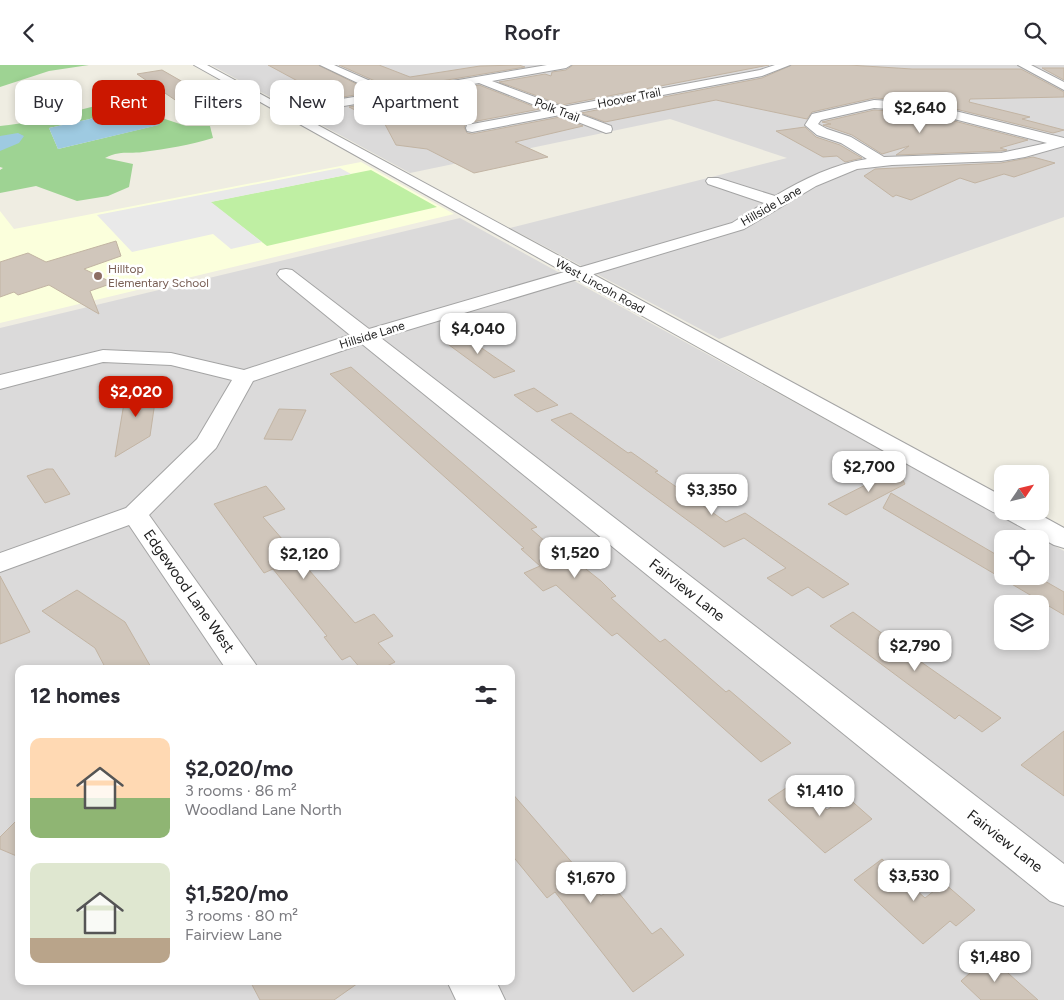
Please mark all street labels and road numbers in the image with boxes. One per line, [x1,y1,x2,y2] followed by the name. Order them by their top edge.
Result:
[596,85,662,111] street label: Hoover Trail
[533,95,581,125] street label: Polk Trail
[738,183,804,229] street label: Hillside Lane
[553,256,647,316] street label: West Lincoln Road
[338,318,407,352] street label: Hillside Lane
[140,526,239,656] street label: Edgewood Lane West
[646,555,728,625] street label: Fairview Lane
[964,806,1046,876] street label: Fairview Lane

